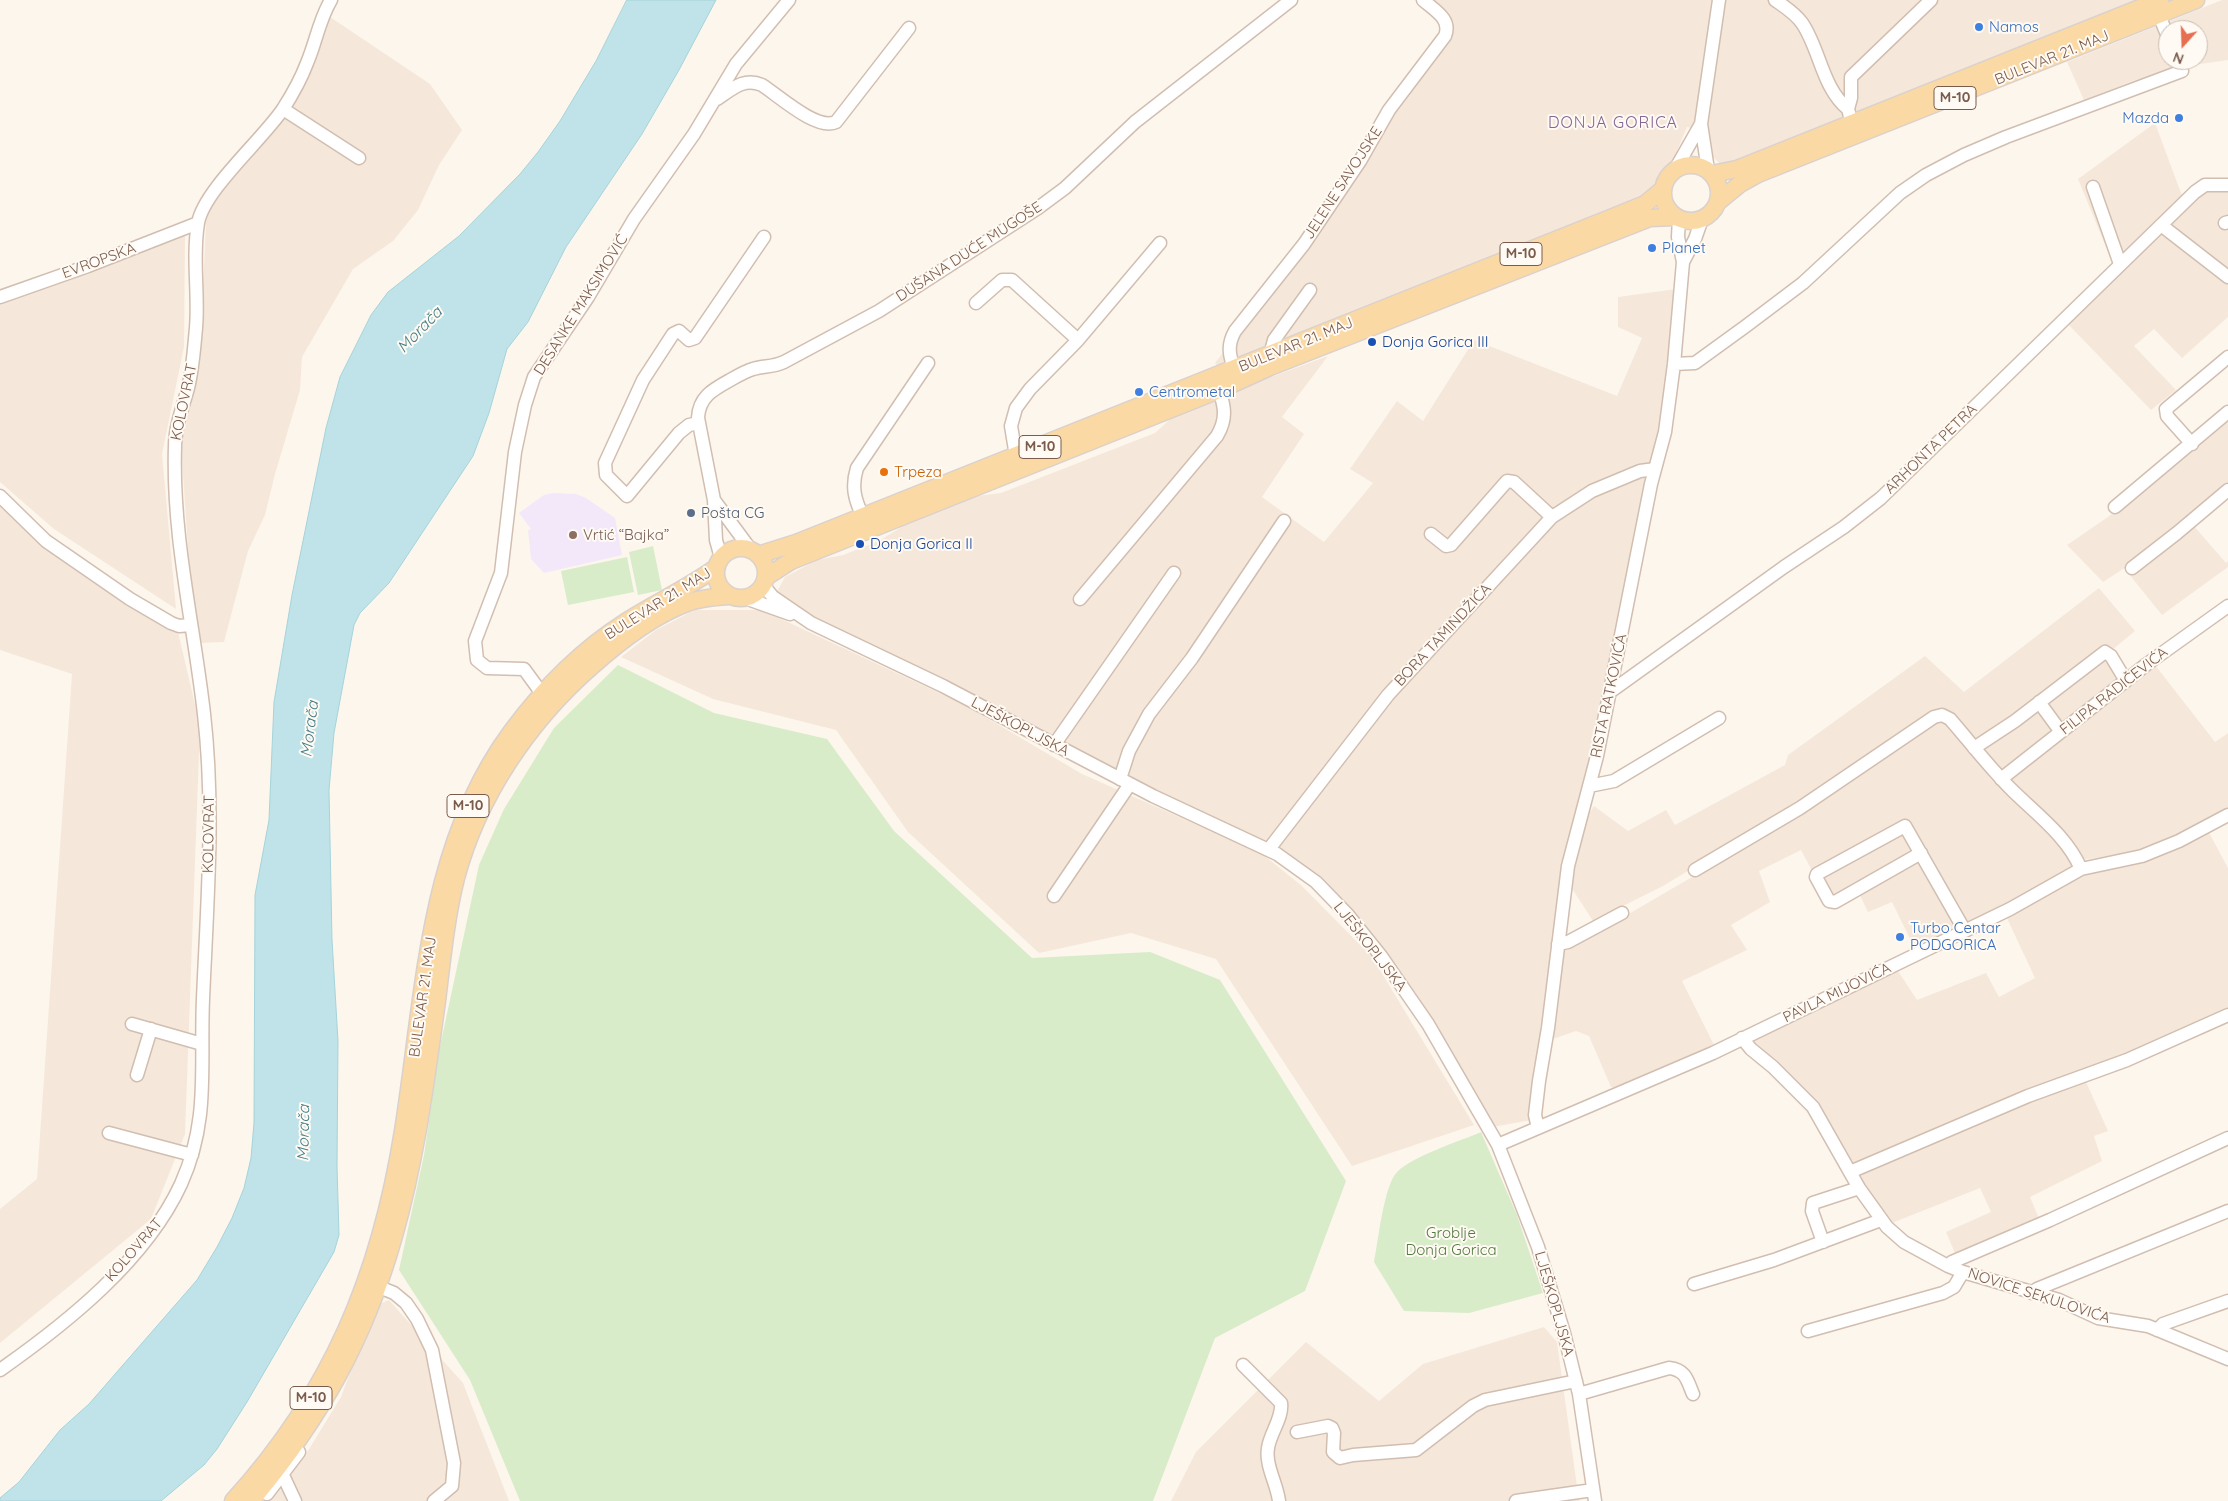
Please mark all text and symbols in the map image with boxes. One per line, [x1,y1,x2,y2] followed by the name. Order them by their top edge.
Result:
[1989,18,2039,36] place label: Namos
[2158,20,2208,70] north arrow
[1973,21,1985,33] marker: Namos
[1992,27,2112,89] street label: BULEVAR 21. MAJ
[2170,48,2186,68] text: N
[1934,86,1976,110] road number: M-10
[2122,109,2169,127] place label: Mazda
[2173,112,2185,124] marker: Mazda
[1547,113,1679,133] district label: DONJA GORICA
[1300,123,1386,243] street label: JELENE SAVOJSKE
[893,198,1045,306] street label: DUŠANA DUĆE MUGOŠE
[530,231,632,379] street label: DESANKE MAKSIMOVIĆ
[60,239,138,283] street label: EVROPSKA
[1662,239,1706,257] place label: Planet
[1500,242,1542,266] road number: M-10
[1646,242,1658,254] marker: Planet
[393,303,447,357] water label: Morača
[1236,314,1356,376] street label: BULEVAR 21. MAJ
[1382,333,1489,351] place label: Donja Gorica III
[1366,336,1378,348] marker: Donja Gorica III
[167,362,201,442] street label: KOLOVRAT
[1149,383,1235,401] place label: Centrometal
[1133,386,1145,398] marker: Centrometal
[1881,400,1981,498] street label: ARHONTA PETRA
[1019,436,1061,458] road number: M-10
[894,463,942,481] place label: Trpeza
[878,466,890,478] marker: Trpeza
[701,504,764,522] place label: Pošta CG
[685,507,697,519] marker: Pošta CG
[583,526,669,544] place label: Vrtić “Bajka”
[567,529,579,541] marker: Vrtić “Bajka”
[870,535,973,553] place label: Donja Gorica II
[854,538,866,550] marker: Donja Gorica II
[602,564,714,644] street label: BULEVAR 21. MAJ
[1391,580,1495,690] street label: BORA TAMINDŽIĆA
[1587,632,1631,760] street label: RISTA RATKOVIĆA
[2056,643,2172,739] street label: FILIPA RADIČEVIĆA
[968,694,1072,760] street label: LJEŠKOPLJSKA
[297,700,323,758] water label: Morača
[447,794,489,818] road number: M-10
[199,795,219,873] street label: KOLOVRAT
[1330,899,1410,995] street label: LJEŠKOPLJSKA
[1910,919,2001,954] place label: Turbo Centar PODGORICA
[1894,931,1906,943] marker: Turbo Centar PODGORICA
[406,936,440,1058] street label: BULEVAR 21. MAJ
[1780,959,1894,1027] street label: PAVLA MIJOVIĆA
[294,1105,314,1161] water label: Morača
[102,1215,166,1285] street label: KOLOVRAT
[1405,1224,1497,1259] park label: Groblje Donja Gorica
[1530,1249,1578,1359] street label: LJEŠKOPLJSKA
[1966,1265,2112,1327] street label: NOVICE SEKULOVIĆA
[290,1386,332,1410] road number: M-10

